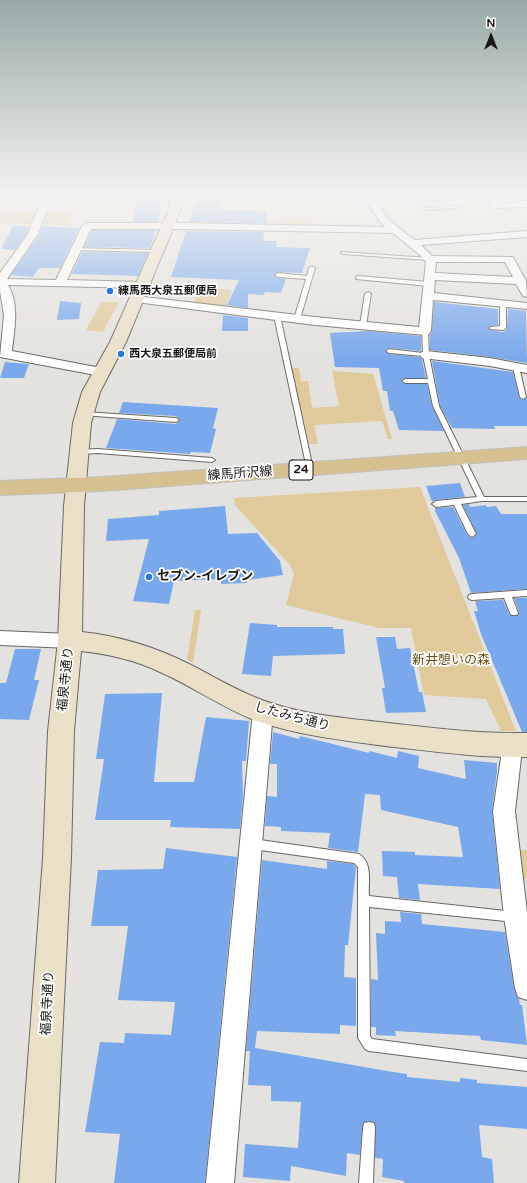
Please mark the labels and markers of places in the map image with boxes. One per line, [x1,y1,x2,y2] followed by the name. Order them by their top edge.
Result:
[118,284,217,298] place label: 練馬西大泉五郵便局
[105,286,115,296] marker: 練馬西大泉五郵便局
[129,347,217,361] place label: 西大泉五郵便局前
[116,349,126,359] marker: 西大泉五郵便局前
[157,569,253,585] place label: セブン-イレブン
[144,572,154,582] marker: セブン-イレブン

